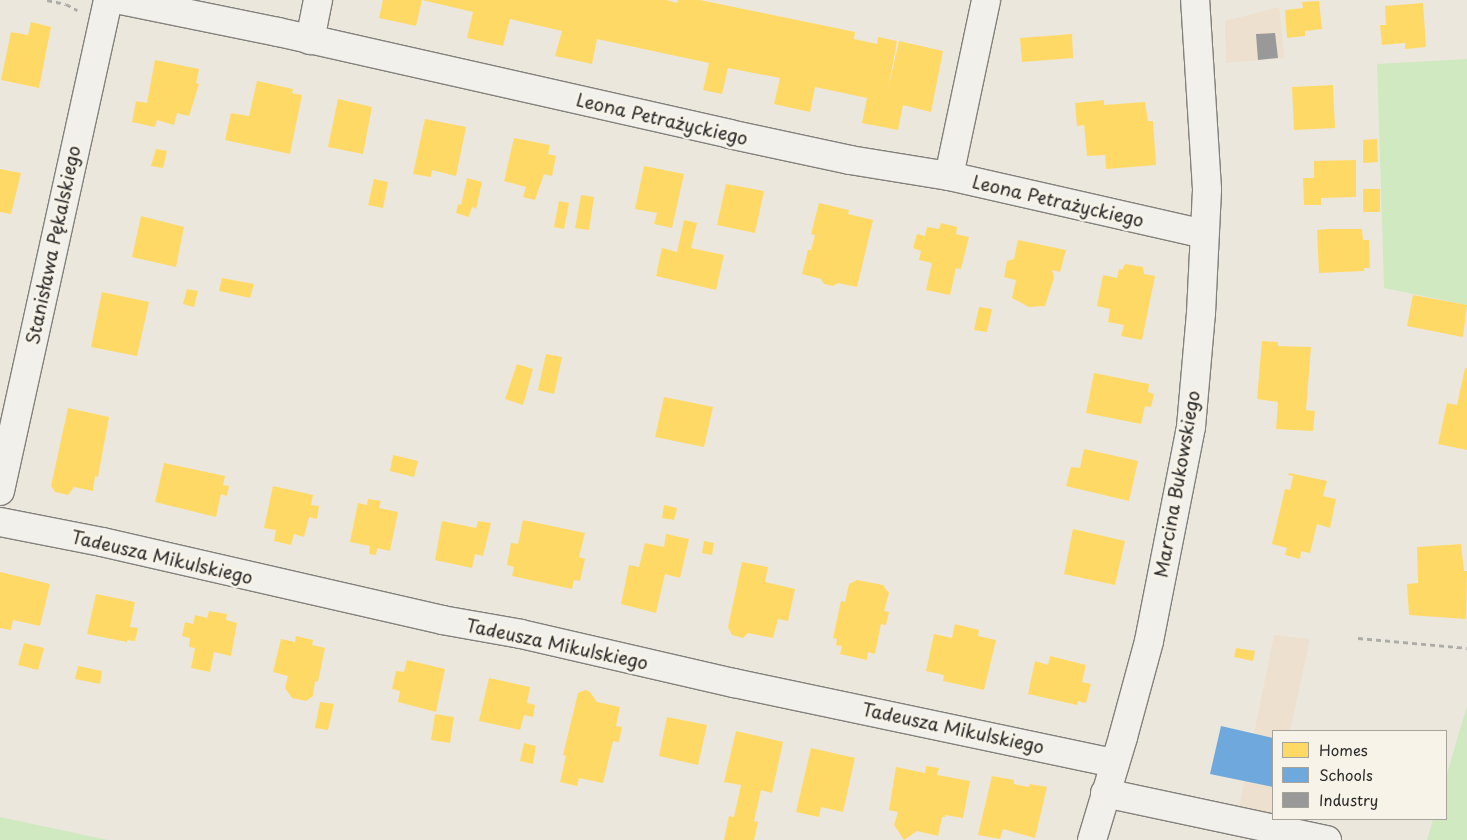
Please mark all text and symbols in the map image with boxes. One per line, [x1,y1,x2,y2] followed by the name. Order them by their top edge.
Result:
[574,89,750,149] street label: Leona Petrażyckiego
[21,144,85,346] street label: Stanisława Pękalskiego
[970,171,1146,231] street label: Leona Petrażyckiego
[1150,388,1204,580] street label: Marcina Bukowskiego
[69,526,255,588] street label: Tadeusza Mikulskiego
[464,614,650,674] street label: Tadeusza Mikulskiego
[860,698,1046,758] street label: Tadeusza Mikulskiego
[1272,730,1447,820] legend
[1319,738,1368,761] text: Homes
[1319,763,1373,786] text: Schools
[1319,788,1378,811] text: Industry

